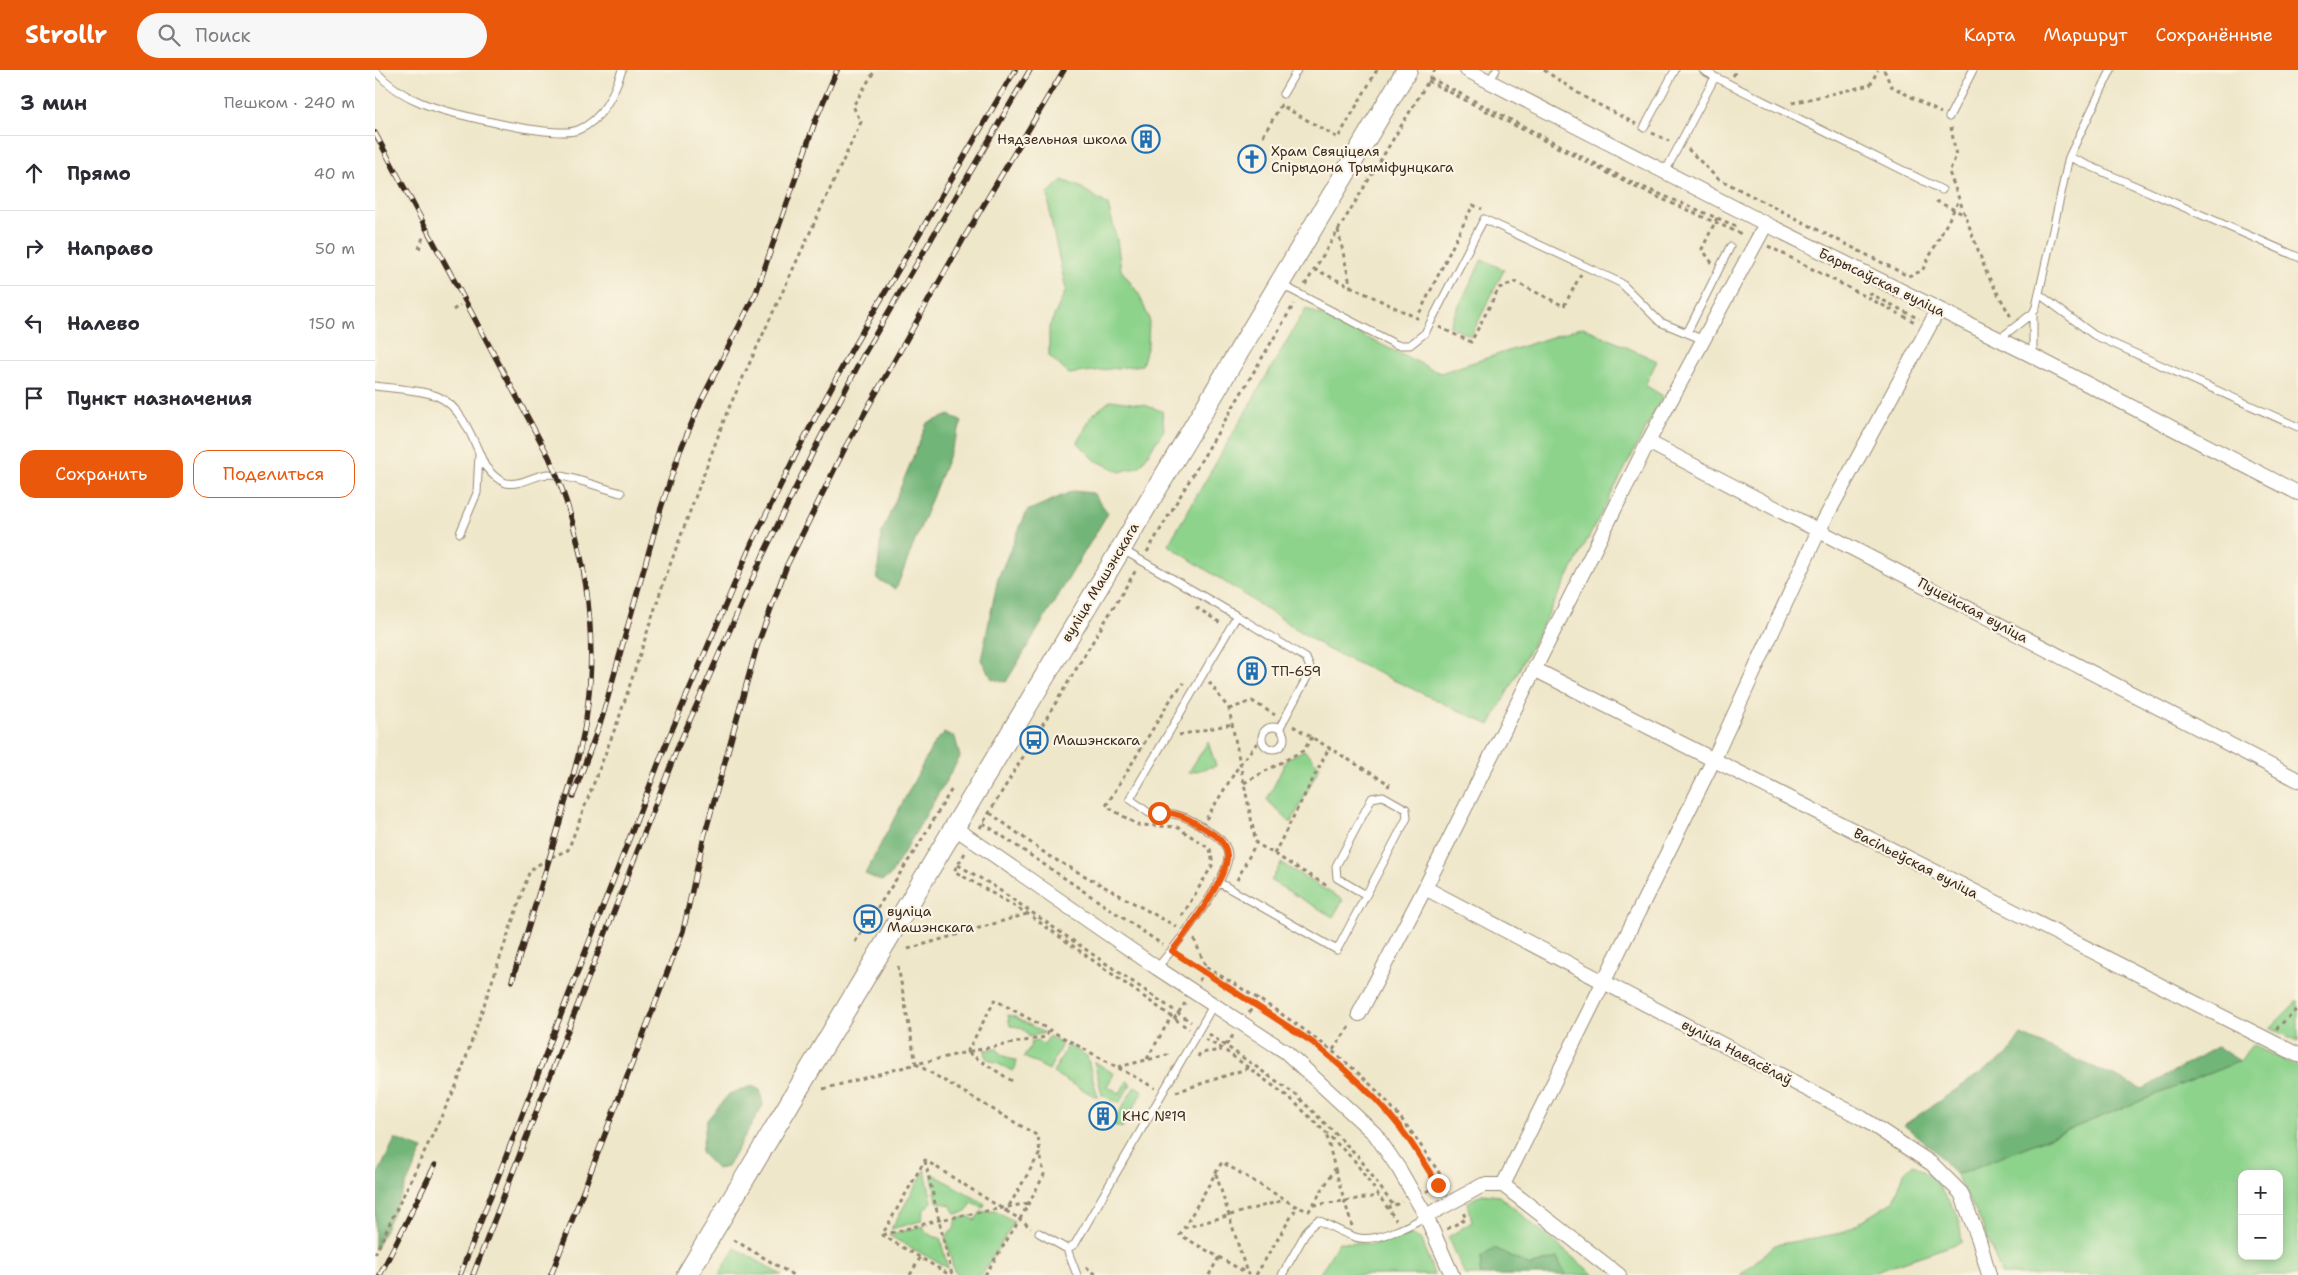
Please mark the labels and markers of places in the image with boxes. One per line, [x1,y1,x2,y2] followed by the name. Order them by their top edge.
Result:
[1131,124,1161,154] building icon: Нядзельная школа
[997,130,1127,148] place label: Нядзельная школа
[1271,142,1454,176] place label: Храм Свяціцеля Спірыдона Трыміфунцкага
[1237,144,1267,174] church icon: Храм Свяціцеля Спірыдона Трыміфунцкага
[1237,656,1267,686] building icon: ТП-659
[1271,662,1321,680] place label: ТП-659
[1019,725,1049,755] bus stop icon: Машэнскага
[1053,731,1140,749] place label: Машэнскага
[887,902,974,936] place label: вуліца Машэнскага
[853,904,883,934] bus stop icon: вуліца Машэнскага
[1088,1101,1118,1131] building icon: КНС №19
[1122,1107,1186,1125] place label: КНС №19

